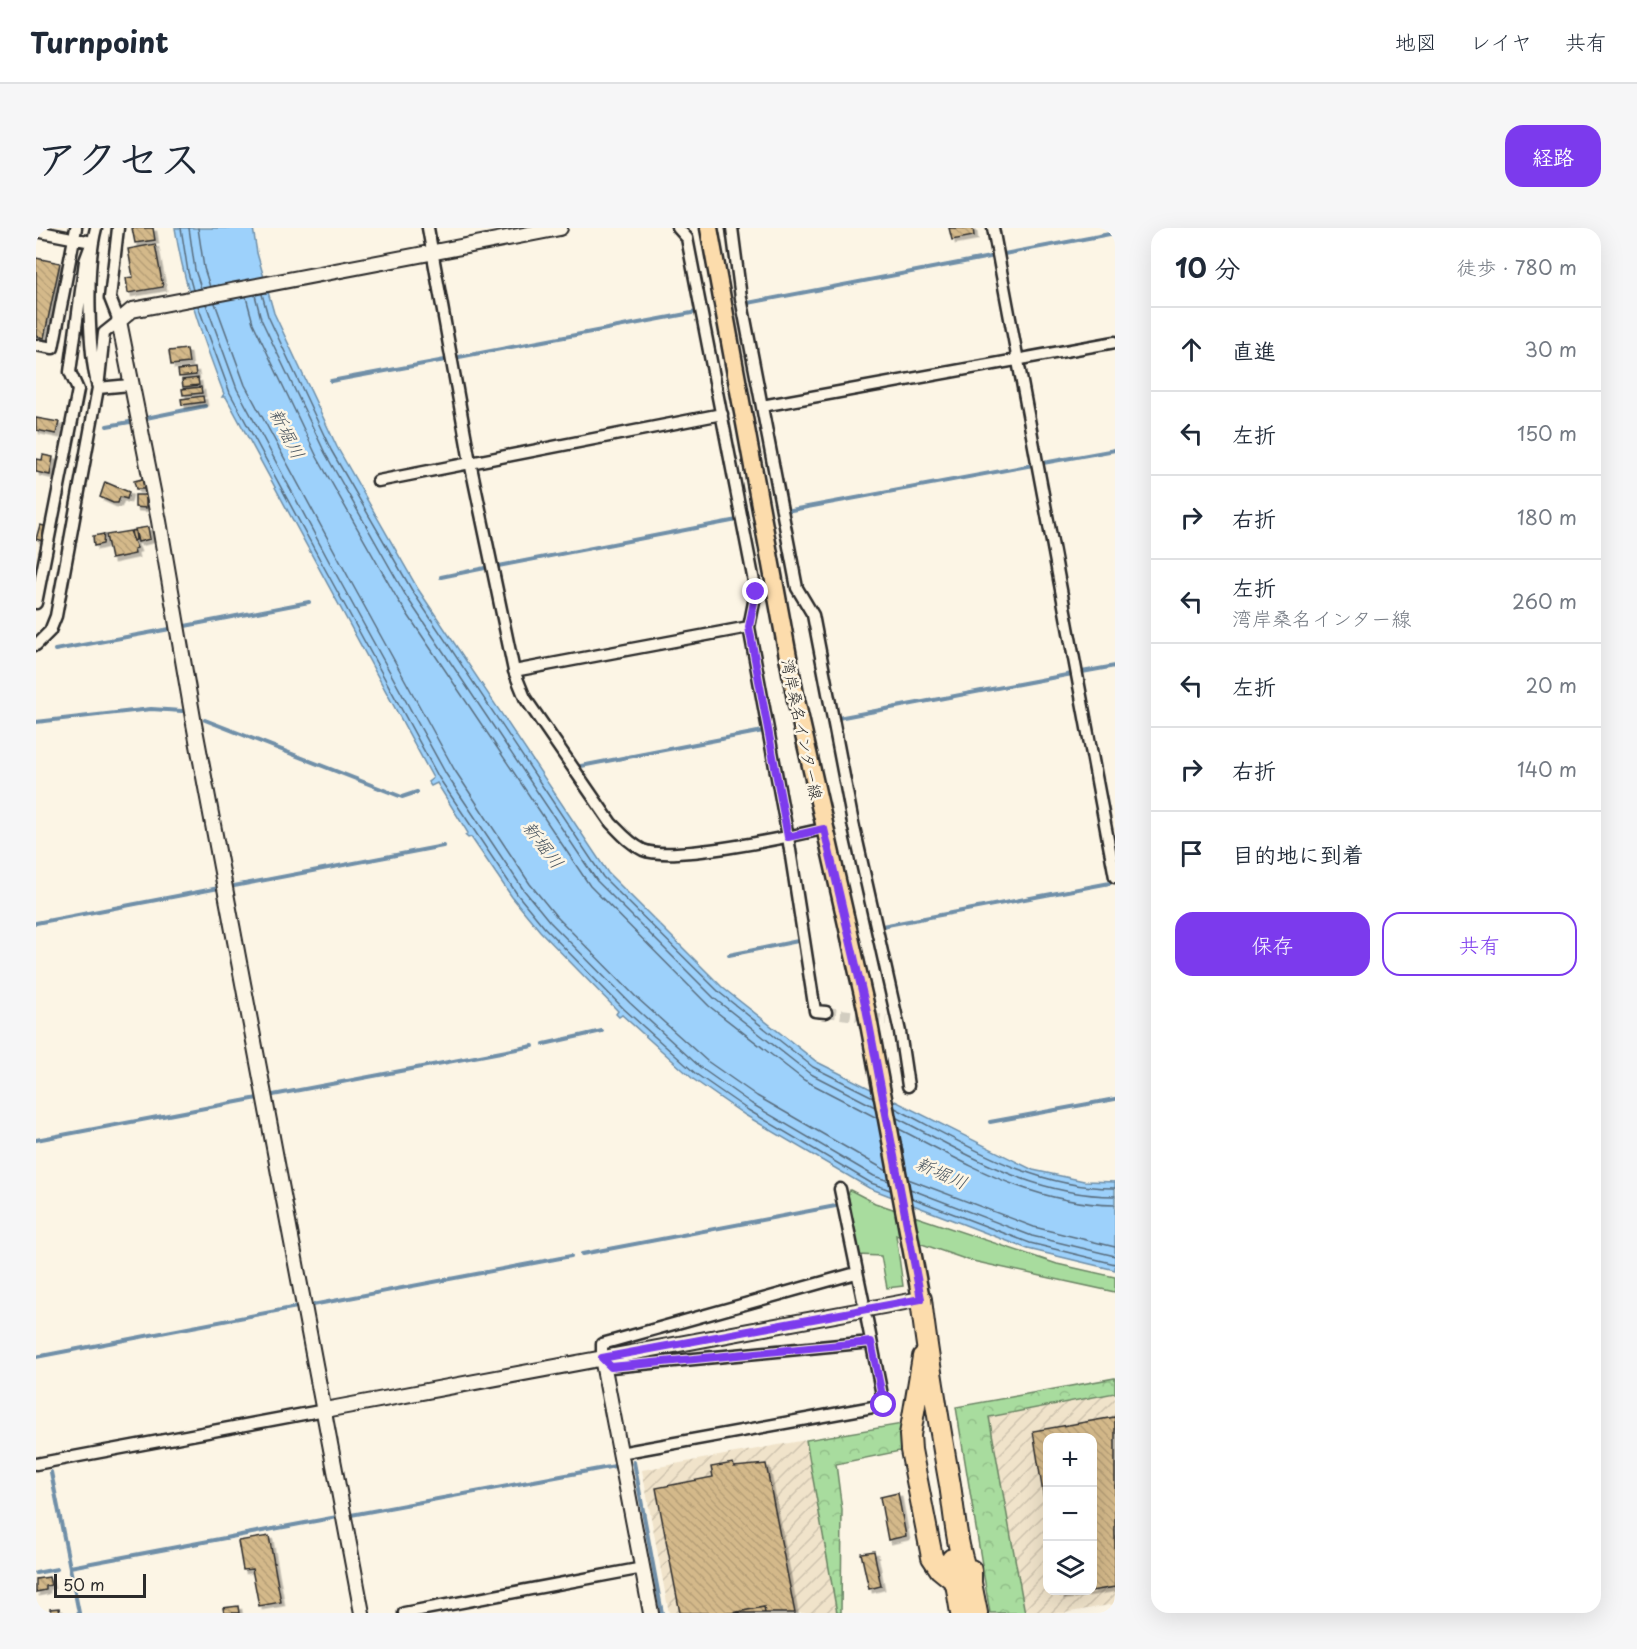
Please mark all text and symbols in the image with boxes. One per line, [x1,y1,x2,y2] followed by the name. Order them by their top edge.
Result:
[30,20,169,63] text: Turnpoint
[1395,25,1437,57] text: 地図
[1470,25,1532,57] text: レイヤ
[1565,25,1607,57] text: 共有
[36,125,201,188] text: アクセス
[1505,125,1601,187] button: 経路
[1175,248,1241,287] text: 10 分
[1456,252,1577,282] text: 徒歩 · 780 m
[1175,333,1208,366] icon: ahead
[1232,333,1276,366] text: 直進
[1524,334,1577,364] text: 30 m
[264,403,312,463] water label: 新堀川
[1175,417,1208,450] icon: left
[1232,417,1276,450] text: 左折
[1517,418,1577,448] text: 150 m
[1175,501,1208,534] icon: right
[1232,501,1276,534] text: 右折
[1517,502,1577,532] text: 180 m
[1232,570,1276,603] text: 左折
[742,578,768,604] route end
[1175,585,1208,618] icon: left
[1512,586,1577,616] text: 260 m
[1232,603,1411,633] text: 湾岸桑名インター線
[776,656,830,802] street label: 湾岸桑名インター線
[1175,669,1208,702] icon: left
[1232,669,1276,702] text: 左折
[1525,670,1577,700] text: 20 m
[1175,753,1208,786] icon: right
[1232,753,1276,786] text: 右折
[1517,754,1577,784] text: 140 m
[517,814,571,874] water label: 新堀川
[1175,837,1208,870] icon: arrive
[1232,837,1364,870] text: 目的地に到着
[1175,912,1370,976] button: 保存
[1382,912,1577,976] button: 共有
[912,1149,972,1195] water label: 新堀川
[870,1391,896,1417] route start
[1043,1433,1097,1595] map controls
[1043,1433,1097,1487] button: +
[1043,1487,1097,1541] button: −
[1043,1541,1097,1595] button: layers
[54,1571,146,1598] scale bar
[63,1572,104,1596] text: 50 m

